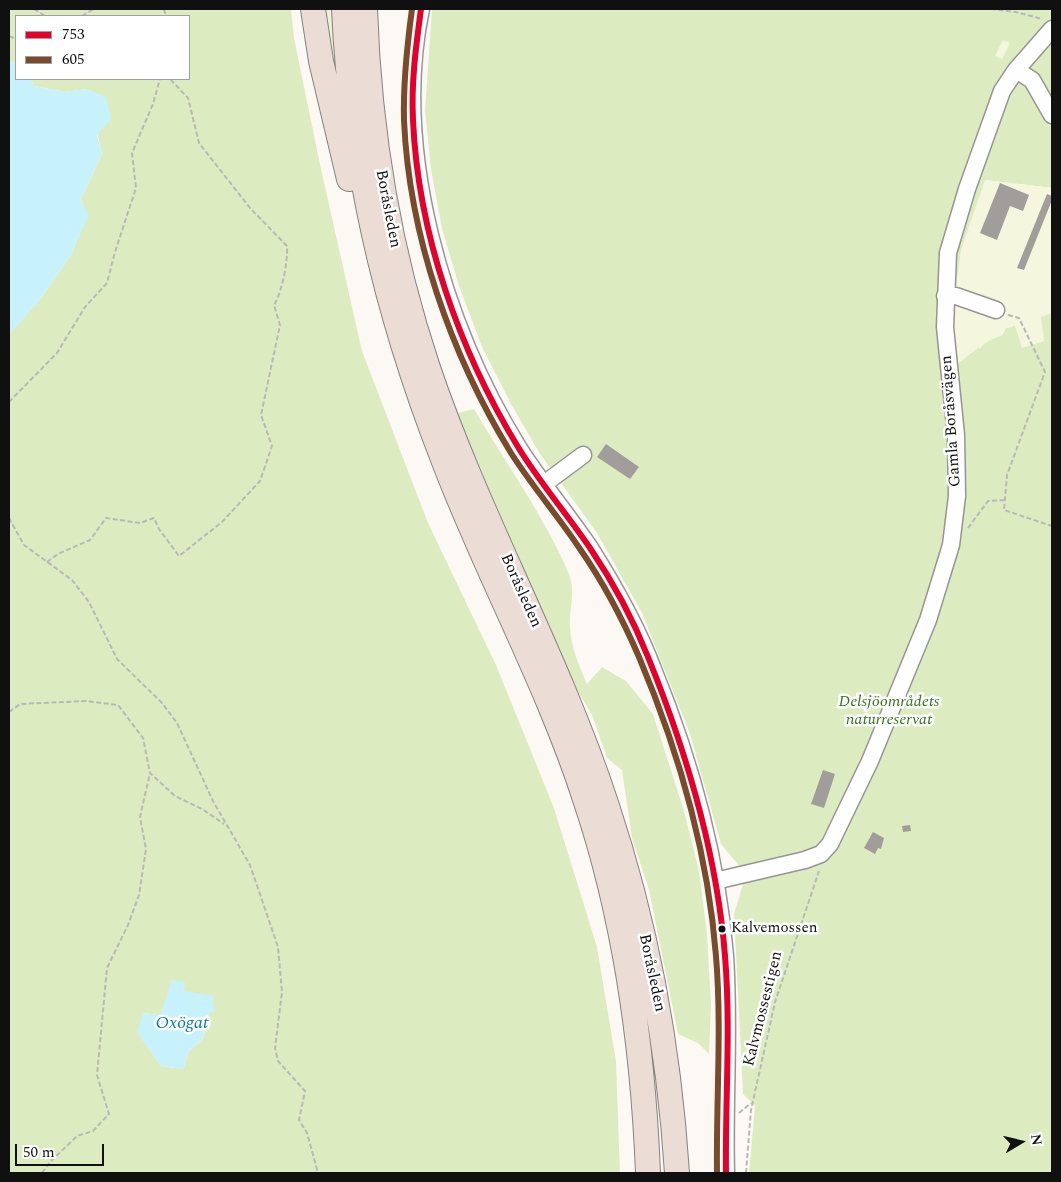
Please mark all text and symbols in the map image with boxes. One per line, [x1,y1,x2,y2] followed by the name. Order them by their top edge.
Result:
[15,15,190,80] legend
[62,23,85,46] text: 753
[62,48,85,71] text: 605
[370,168,404,250] street label: Boråsleden
[938,354,966,488] street label: Gamla Boråsvägen
[495,551,545,631] street label: Boråsleden
[839,693,939,731] park label: Delsjöområdets naturreservat
[731,920,817,938] place label: Kalvemossen
[717,924,727,934] marker: Kalvemossen
[633,932,669,1014] street label: Boråsleden
[740,949,788,1069] street label: Kalvmossestigen
[155,1013,209,1035] water label: Oxögat
[996,1117,1046,1167] north arrow
[1025,1132,1048,1147] text: N
[18,1134,106,1166] scale bar
[23,1141,55,1164] text: 50 m

